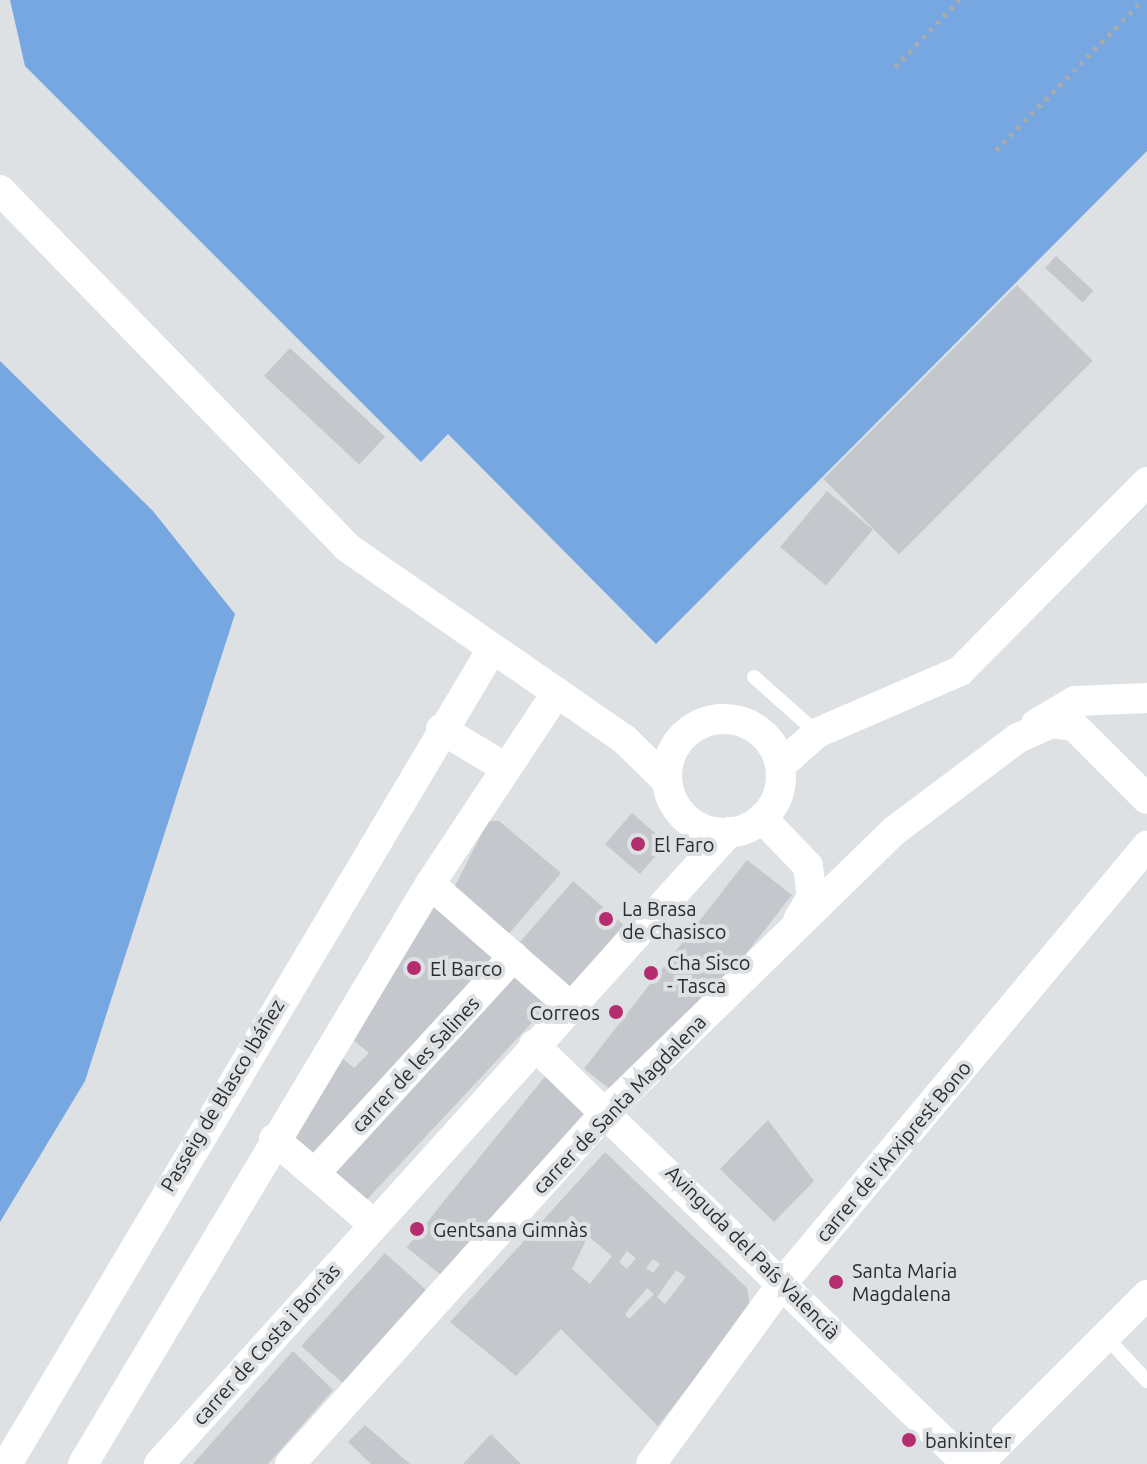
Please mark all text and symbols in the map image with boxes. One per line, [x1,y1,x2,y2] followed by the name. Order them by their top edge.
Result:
[654,832,714,856] place label: El Faro
[629,835,647,853] marker: El Faro
[622,896,726,943] place label: La Brasa de Chasisco
[597,910,615,928] marker: La Brasa de Chasisco
[667,950,750,997] place label: Cha Sisco - Tasca
[430,956,503,980] place label: El Barco
[405,959,423,977] marker: El Barco
[642,964,660,982] marker: Cha Sisco - Tasca
[346,991,484,1137] street label: carrer de les Salines
[155,995,289,1195] street label: Passeig de Blasco Ibáñez
[530,1000,600,1024] place label: Correos
[607,1003,625,1021] marker: Correos
[527,1010,711,1198] street label: carrer de Santa Magdalena
[810,1056,976,1246] street label: carrer de l'Arxiprest Bono
[661,1160,845,1344] street label: Avinguda del País Valencià
[433,1217,588,1241] place label: Gentsana Gimnàs
[408,1220,426,1238] marker: Gentsana Gimnàs
[852,1258,957,1305] place label: Santa Maria Magdalena
[187,1259,345,1429] street label: carrer de Costa i Borràs
[827,1273,845,1291] marker: Santa Maria Magdalena
[925,1428,1011,1452] place label: bankinter
[900,1431,918,1449] marker: bankinter

